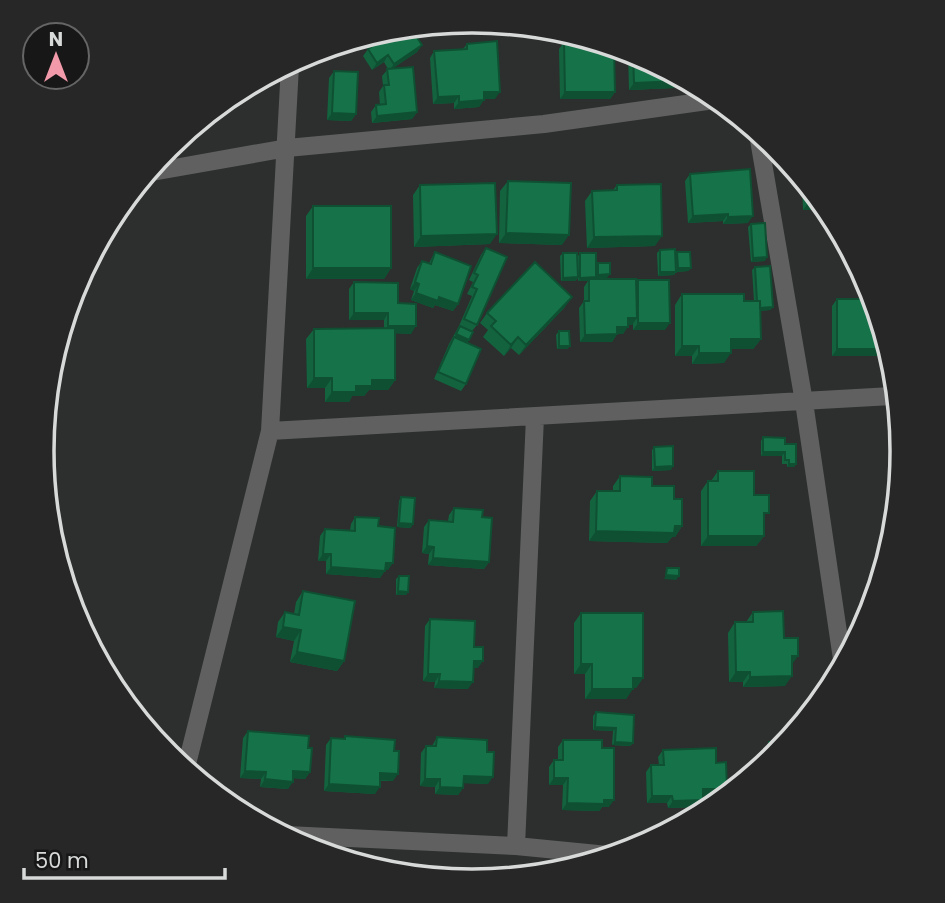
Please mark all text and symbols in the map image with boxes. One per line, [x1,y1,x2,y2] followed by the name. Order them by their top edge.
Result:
[21,21,91,91] north arrow
[49,26,63,53] text: N
[24,836,226,880] scale bar
[35,846,89,875] text: 50 m

